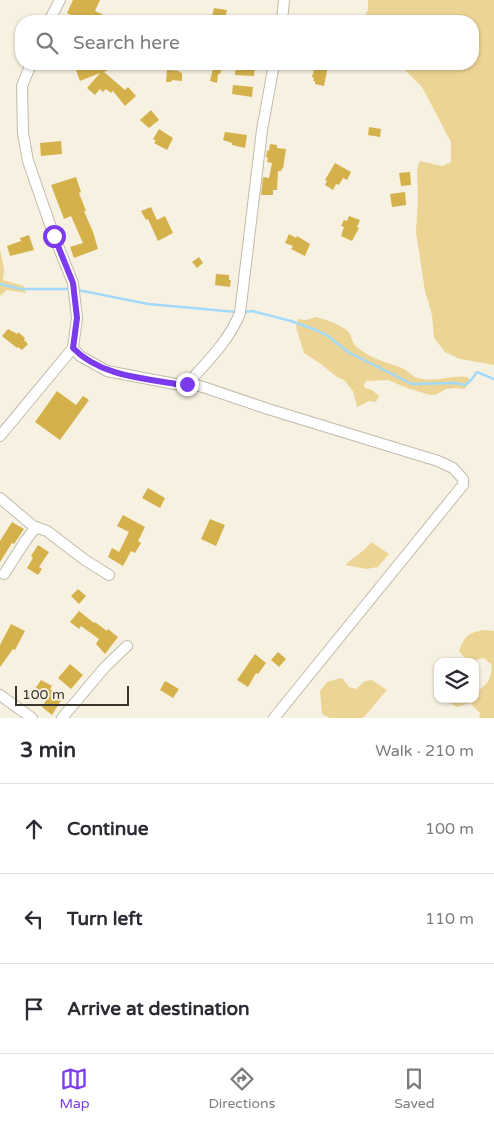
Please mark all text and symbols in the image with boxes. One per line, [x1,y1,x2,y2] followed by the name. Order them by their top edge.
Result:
[15,15,479,70] search box
[33,29,61,57] icon: search
[73,32,180,54] text: Search here
[43,225,66,248] route start
[176,373,199,396] route end
[434,658,479,703] map controls
[434,658,479,703] button: layers
[15,683,129,706] scale bar
[22,686,65,703] text: 100 m
[20,738,76,763] text: 3 min
[375,741,474,761] text: Walk · 210 m
[20,815,48,843] icon: ahead
[67,818,149,840] text: Continue
[425,819,474,839] text: 100 m
[20,905,48,933] icon: left
[67,908,143,930] text: Turn left
[425,909,474,929] text: 110 m
[20,995,48,1023] icon: arrive
[67,998,250,1020] text: Arrive at destination
[59,1065,90,1112] tab: Map
[208,1065,275,1112] tab: Directions
[394,1065,435,1112] tab: Saved

